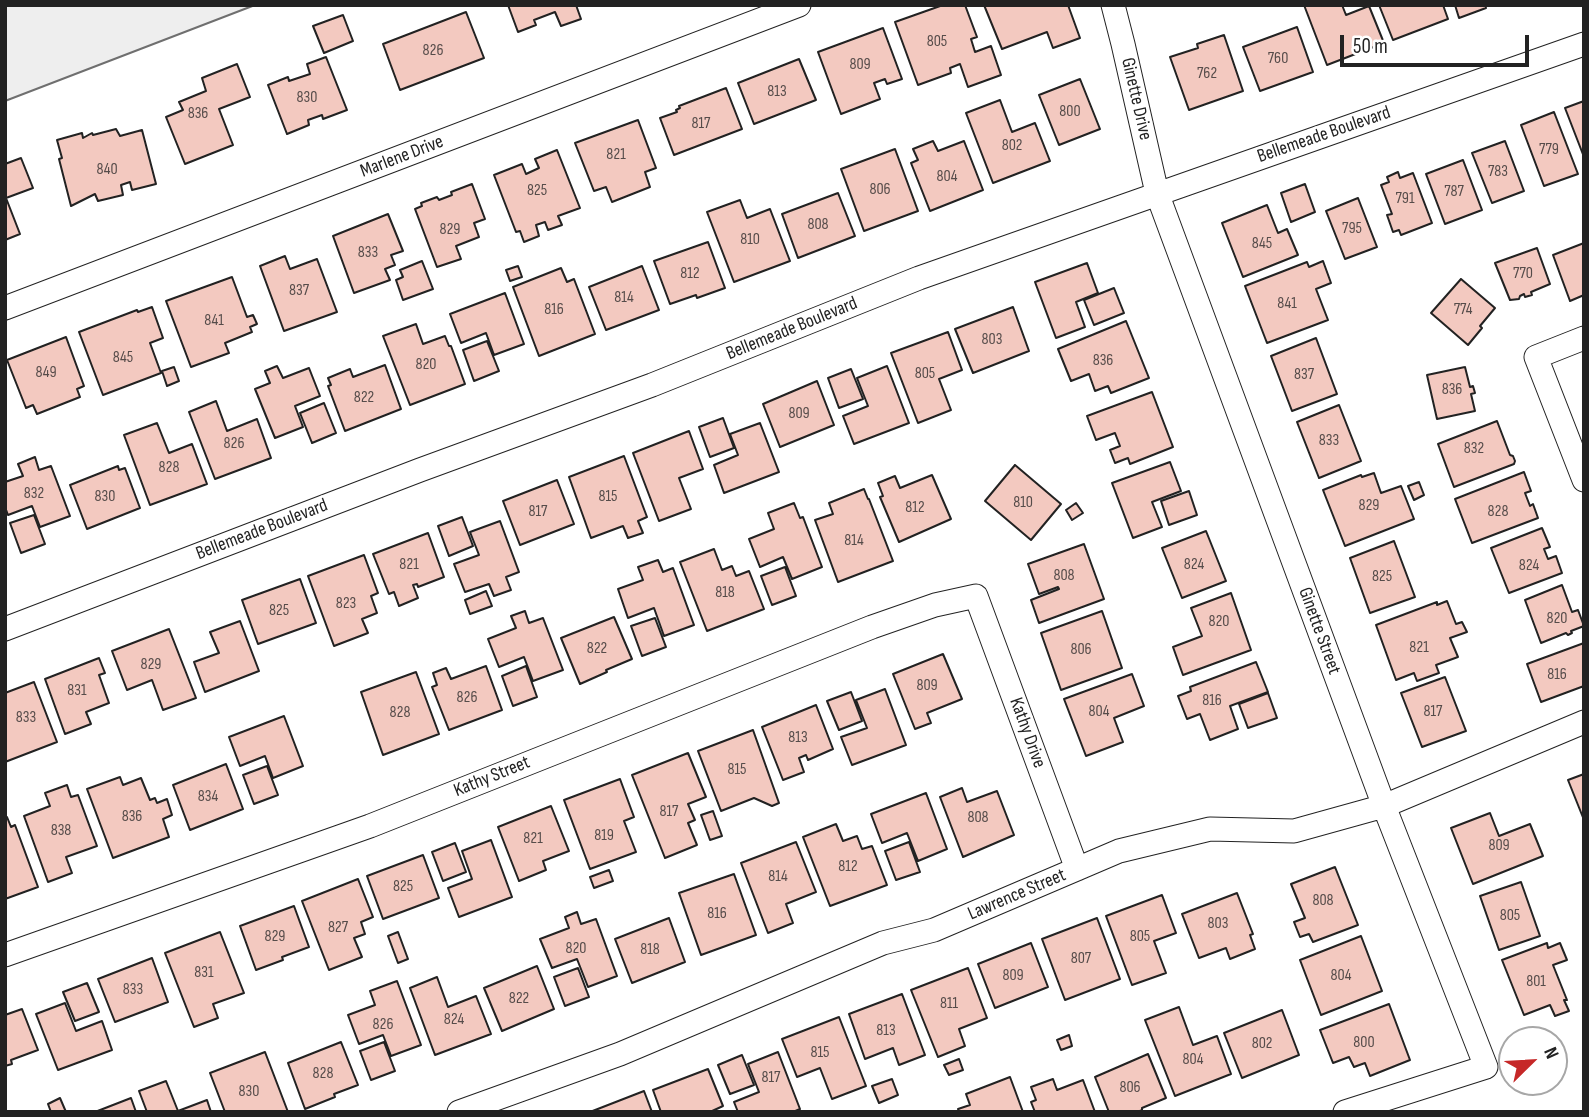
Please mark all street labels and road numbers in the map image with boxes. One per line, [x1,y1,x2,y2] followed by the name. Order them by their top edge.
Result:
[1115,56,1157,142] street label: Ginette Drive
[1254,102,1394,168] street label: Bellemeade Boulevard
[357,131,447,183] street label: Marlene Drive
[723,292,861,366] street label: Bellemeade Boulevard
[193,494,331,566] street label: Bellemeade Boulevard
[1293,584,1345,678] street label: Ginette Street
[1004,695,1050,771] street label: Kathy Drive
[451,751,533,803] street label: Kathy Street
[965,864,1069,926] street label: Lawrence Street

